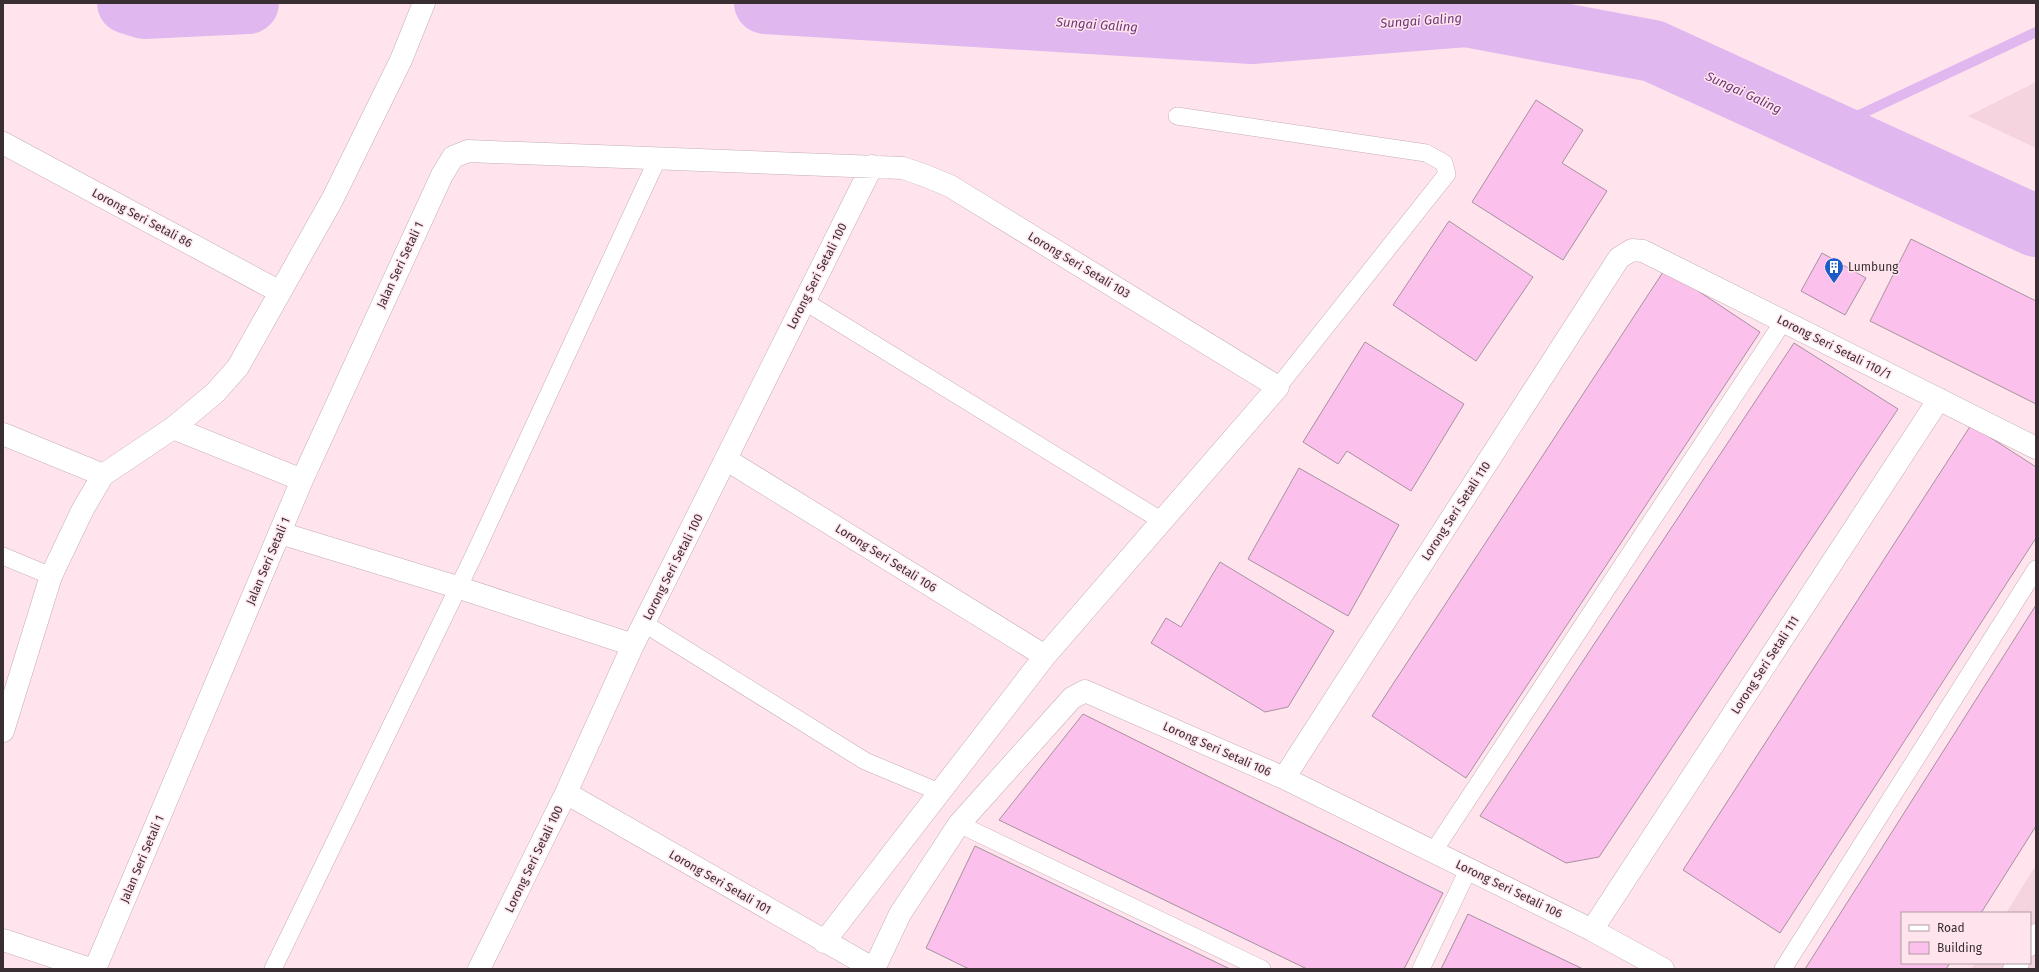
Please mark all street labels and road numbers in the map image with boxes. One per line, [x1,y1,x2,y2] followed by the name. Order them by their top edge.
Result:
[89,186,195,250] street label: Lorong Seri Setali 86
[374,220,426,310] street label: Jalan Seri Setali 1
[784,220,850,331] street label: Lorong Seri Setali 100
[1026,229,1132,301] street label: Lorong Seri Setali 103
[1775,312,1893,382] street label: Lorong Seri Setali 110/1
[1419,459,1493,563] street label: Lorong Seri Setali 110
[640,511,706,622] street label: Lorong Seri Setali 100
[243,515,293,607] street label: Jalan Seri Setali 1
[833,521,939,595] street label: Lorong Seri Setali 106
[1728,613,1802,717] street label: Lorong Seri Setali 111
[1161,719,1273,779] street label: Lorong Seri Setali 106
[502,803,566,915] street label: Lorong Seri Setali 100
[117,813,167,905] street label: Jalan Seri Setali 1
[667,847,773,917] street label: Lorong Seri Setali 101
[1453,857,1565,921] street label: Lorong Seri Setali 106

